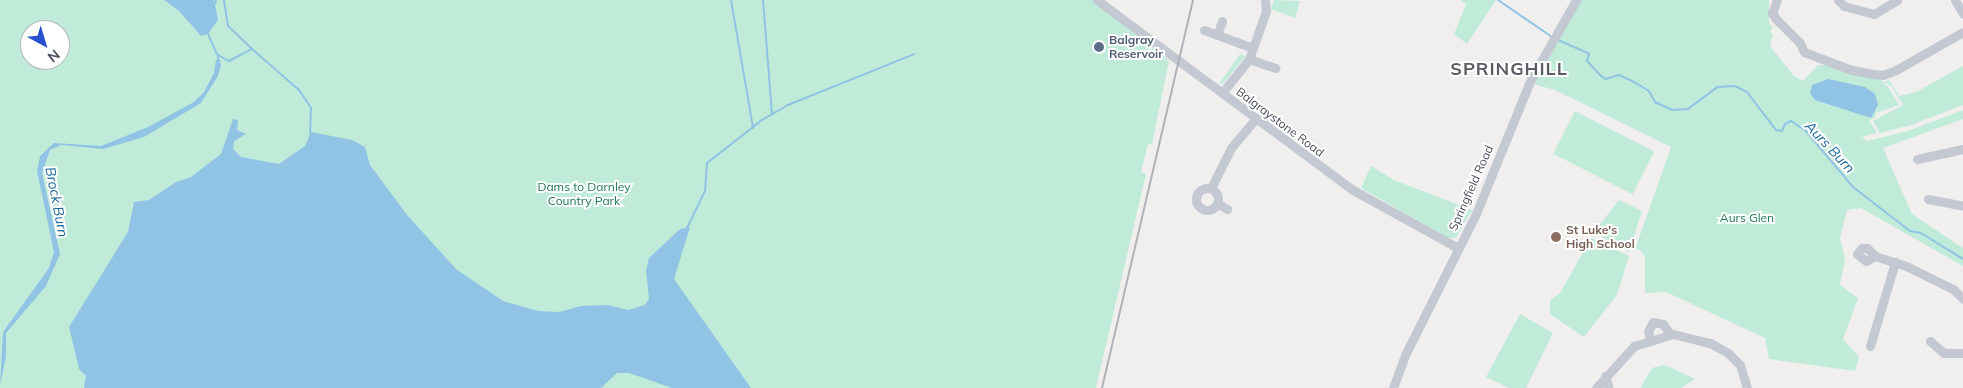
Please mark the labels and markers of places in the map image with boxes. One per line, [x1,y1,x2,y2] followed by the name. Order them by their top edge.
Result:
[1109,33,1163,61] place label: Balgray Reservoir
[1093,41,1105,53] marker: Balgray Reservoir
[1566,223,1635,251] place label: St Luke's High School
[1550,231,1562,243] marker: St Luke's High School

